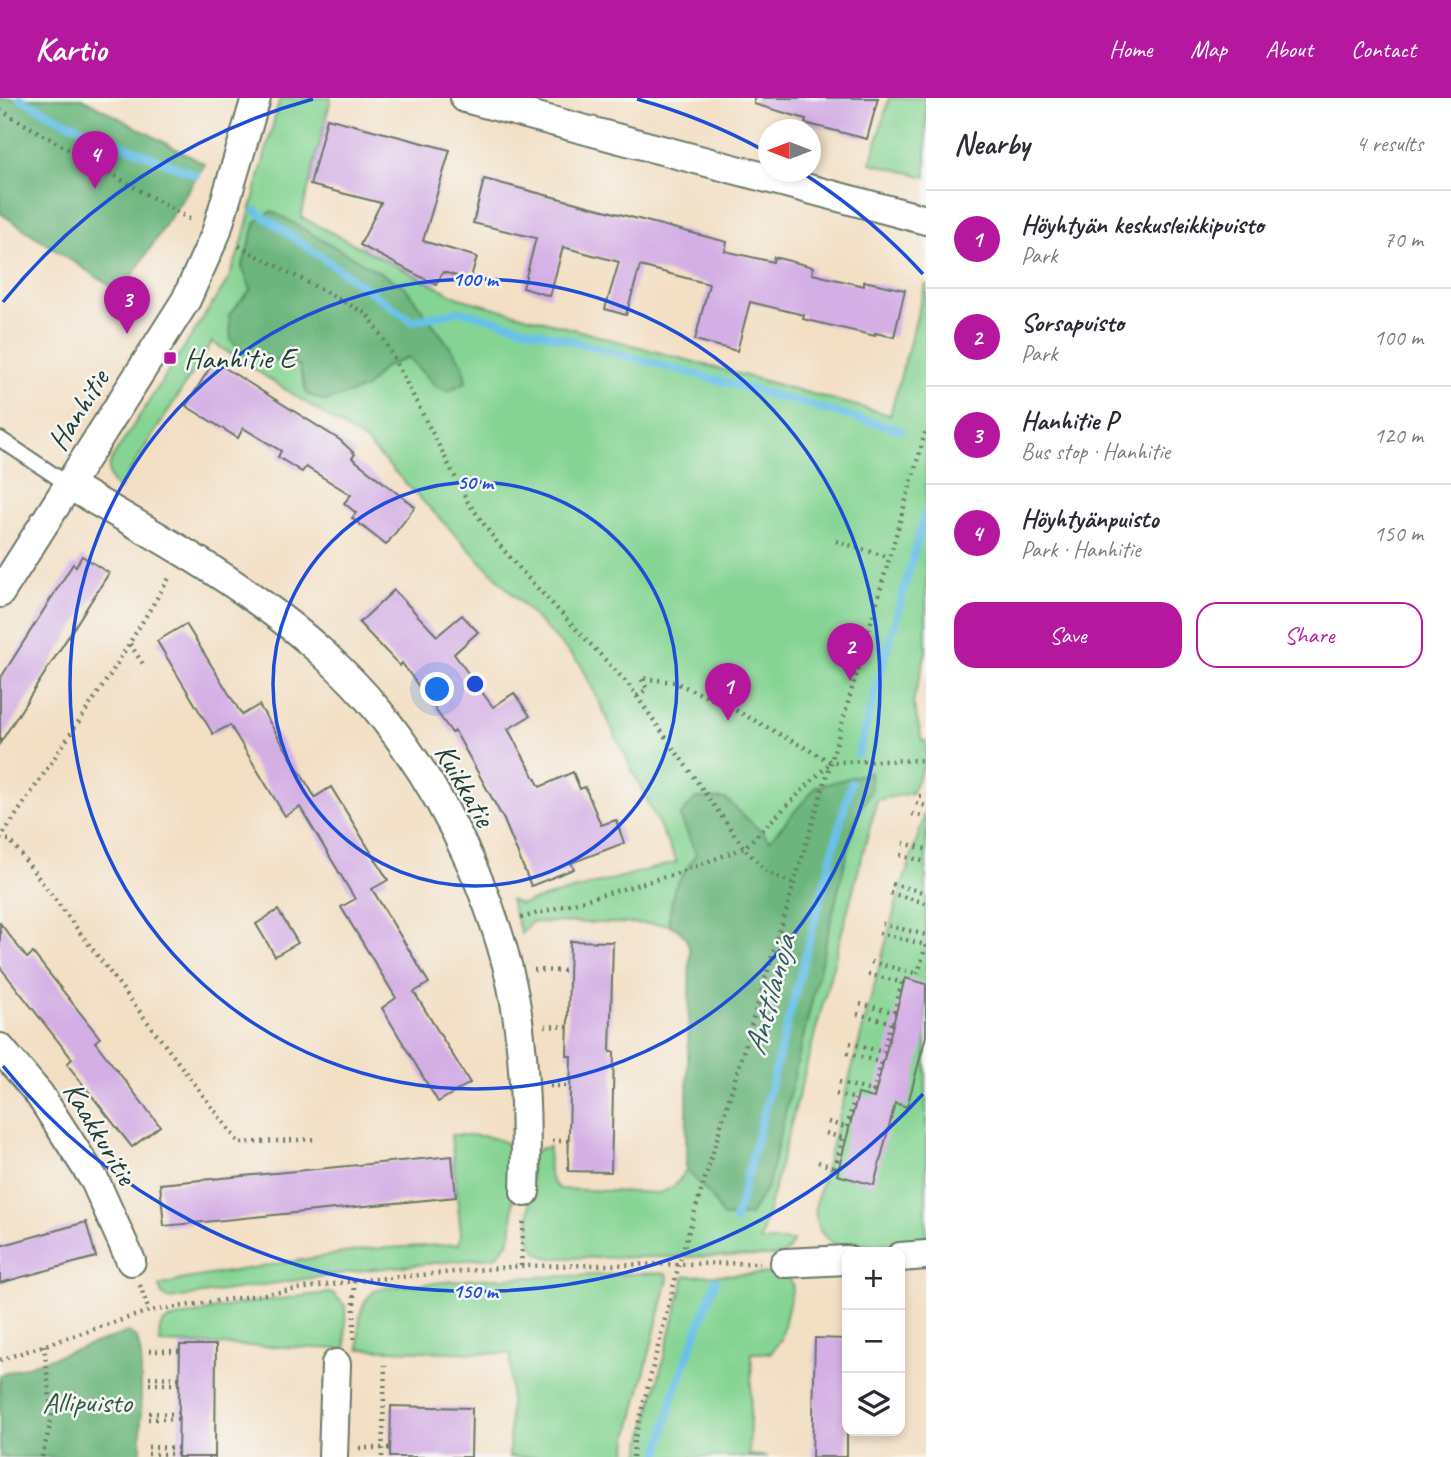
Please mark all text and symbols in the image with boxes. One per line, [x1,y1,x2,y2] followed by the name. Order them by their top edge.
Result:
[35,28,106,70] text: Kartio
[1109,34,1152,64] text: Home
[1190,34,1227,64] text: Map
[1265,34,1313,64] text: About
[1351,34,1416,64] text: Contact
[758,119,821,182] north arrow
[954,125,1030,163] text: Nearby
[1356,129,1423,158] text: 4 results
[72,131,118,189] pin: 4
[1021,208,1264,241] text: Höyhtyän keskusleikkipuisto
[972,225,982,254] text: 1
[1384,225,1423,254] text: 70 m
[1021,241,1057,270] text: Park
[452,266,500,292] text: 100 m
[104,276,150,334] pin: 3
[1021,306,1124,339] text: Sorsapuisto
[972,323,982,352] text: 2
[1374,323,1423,352] text: 100 m
[184,339,299,377] place label: Hanhitie E
[1021,339,1057,368] text: Park
[162,350,178,366] marker: Hanhitie E
[39,361,119,457] street label: Hanhitie
[1021,404,1117,437] text: Hanhitie P
[972,421,982,450] text: 3
[1374,421,1423,450] text: 120 m
[1021,437,1170,466] text: Bus stop · Hanhitie
[457,469,495,495] text: 50 m
[1021,502,1158,535] text: Höyhtyänpuisto
[972,519,982,548] text: 4
[1374,519,1423,548] text: 150 m
[1021,535,1140,564] text: Park · Hanhitie
[954,602,1182,668] button: Save
[1196,602,1423,668] button: Share
[827,623,873,681] pin: 2
[705,663,751,721] pin: 1
[420,672,454,706] your location
[463,672,487,696] centre of rings
[426,737,505,835] street label: Kuikkatie
[734,928,806,1059] water label: Anttilanoja
[54,1075,147,1193] street label: Kaakkuritie
[842,1247,905,1436] map controls
[842,1247,905,1310] button: +
[452,1278,500,1304] text: 150 m
[842,1310,905,1373] button: −
[842,1373,905,1436] button: layers
[42,1383,133,1421] park label: Allipuisto

